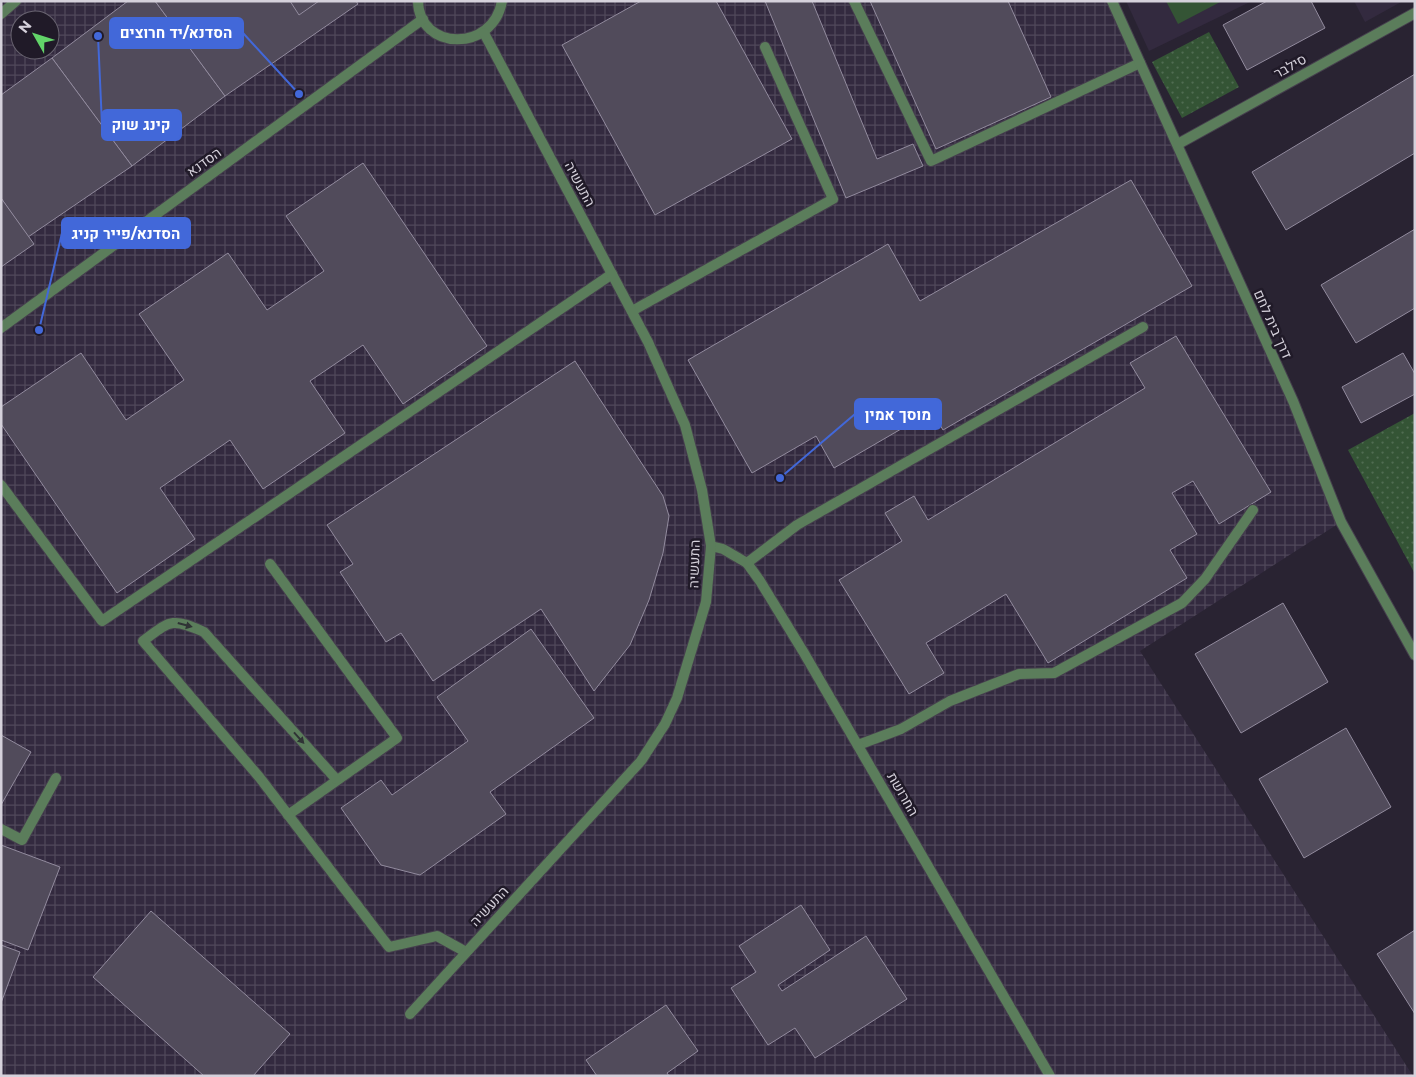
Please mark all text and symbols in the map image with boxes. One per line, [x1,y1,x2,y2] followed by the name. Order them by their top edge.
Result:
[10,10,60,60] north arrow
[14,17,35,37] text: N
[110,18,243,48] callout: הסדנא/יד חרוצים
[120,23,232,42] text: הסדנא/יד חרוצים
[1271,50,1309,82] street label: סילבר
[102,110,181,140] callout: קינג שוק
[111,115,171,134] text: קינג שוק
[183,143,225,181] street label: הסדנא
[561,158,599,210] street label: התעשיה
[62,218,190,248] callout: הסדנא/פייר קניג
[72,224,180,243] text: הסדנא/פייר קניג
[1250,287,1296,361] street label: דרך בית לחם
[855,399,941,429] callout: מוסך אמין
[865,405,931,424] text: מוסך אמין
[684,539,704,589] street label: התעשיה
[177,621,193,629] one-way arrow
[293,731,305,743] one-way arrow
[883,769,923,819] street label: החרושת
[466,882,512,930] street label: התעשיה

